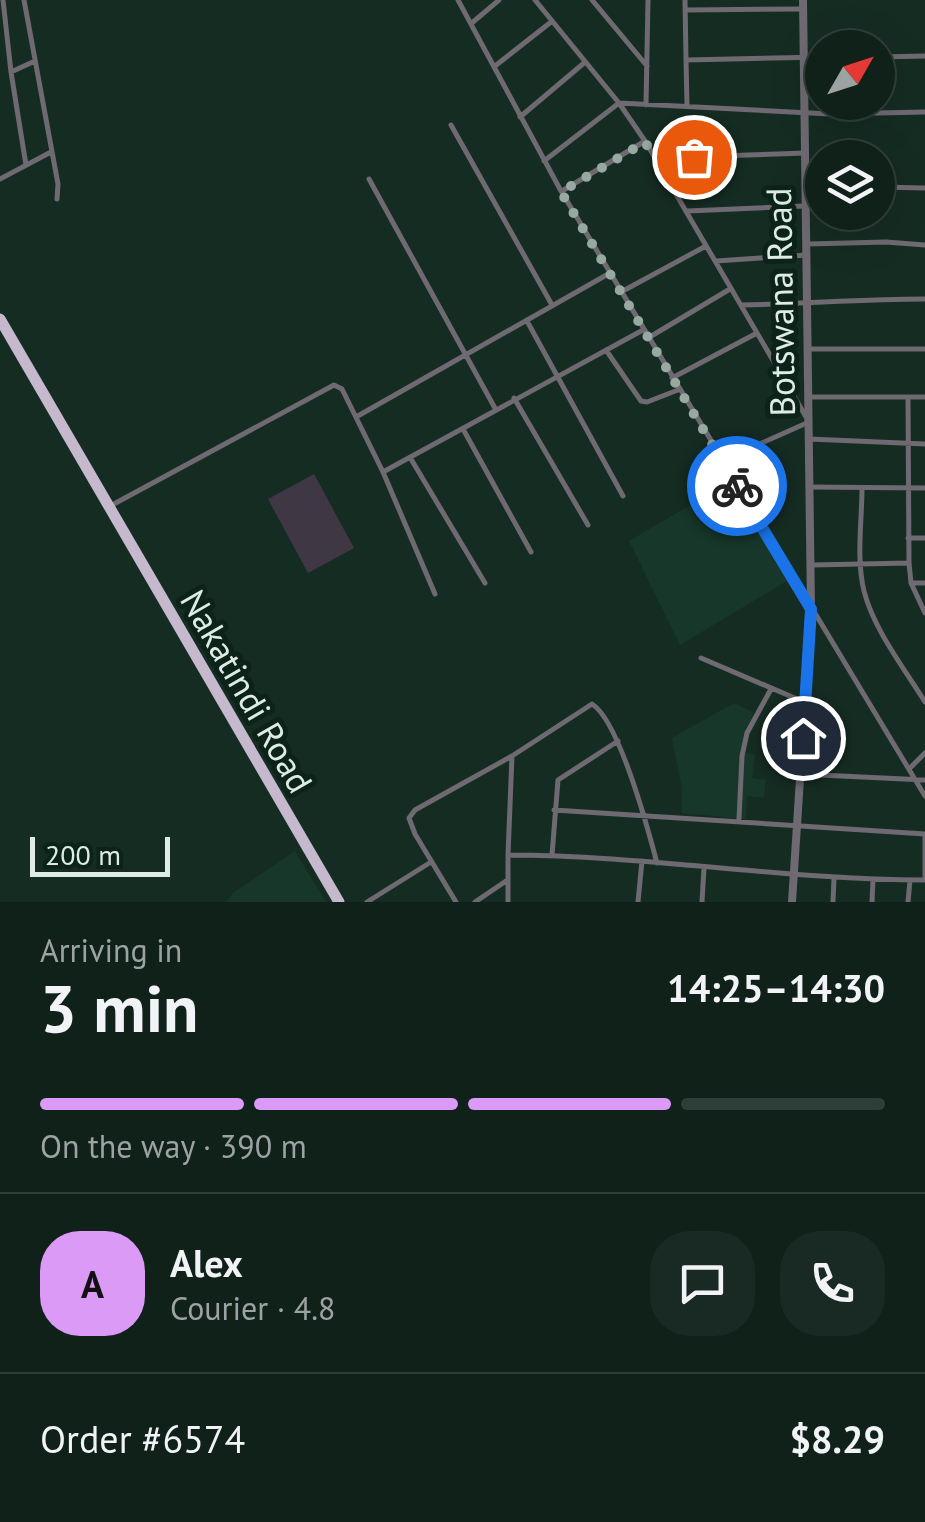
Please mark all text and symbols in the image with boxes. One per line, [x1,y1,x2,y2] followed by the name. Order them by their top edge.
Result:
[805,30,895,120] north arrow
[805,30,895,230] map controls
[652,115,737,200] pin
[667,130,722,185] icon: bag
[805,140,895,230] button: layers
[755,187,805,417] street label: Botswana Road
[687,436,787,536] courier
[710,459,765,514] icon: bike
[170,581,324,801] street label: Nakatindi Road
[761,696,846,781] pin
[776,711,831,766] icon: home
[30,832,170,876] scale bar
[45,836,121,873] text: 200 m
[40,929,182,971] text: Arriving in
[667,963,885,1012] text: 14:25–14:30
[40,966,199,1050] text: 3 min
[40,1125,307,1167] text: On the way · 390 m
[650,1231,755,1336] button: chat
[780,1231,885,1336] button: phone
[170,1238,243,1287] text: Alex
[81,1259,104,1308] text: A
[170,1287,336,1329] text: Courier · 4.8
[40,1414,245,1463] text: Order #6574
[789,1414,885,1463] text: $8.29

